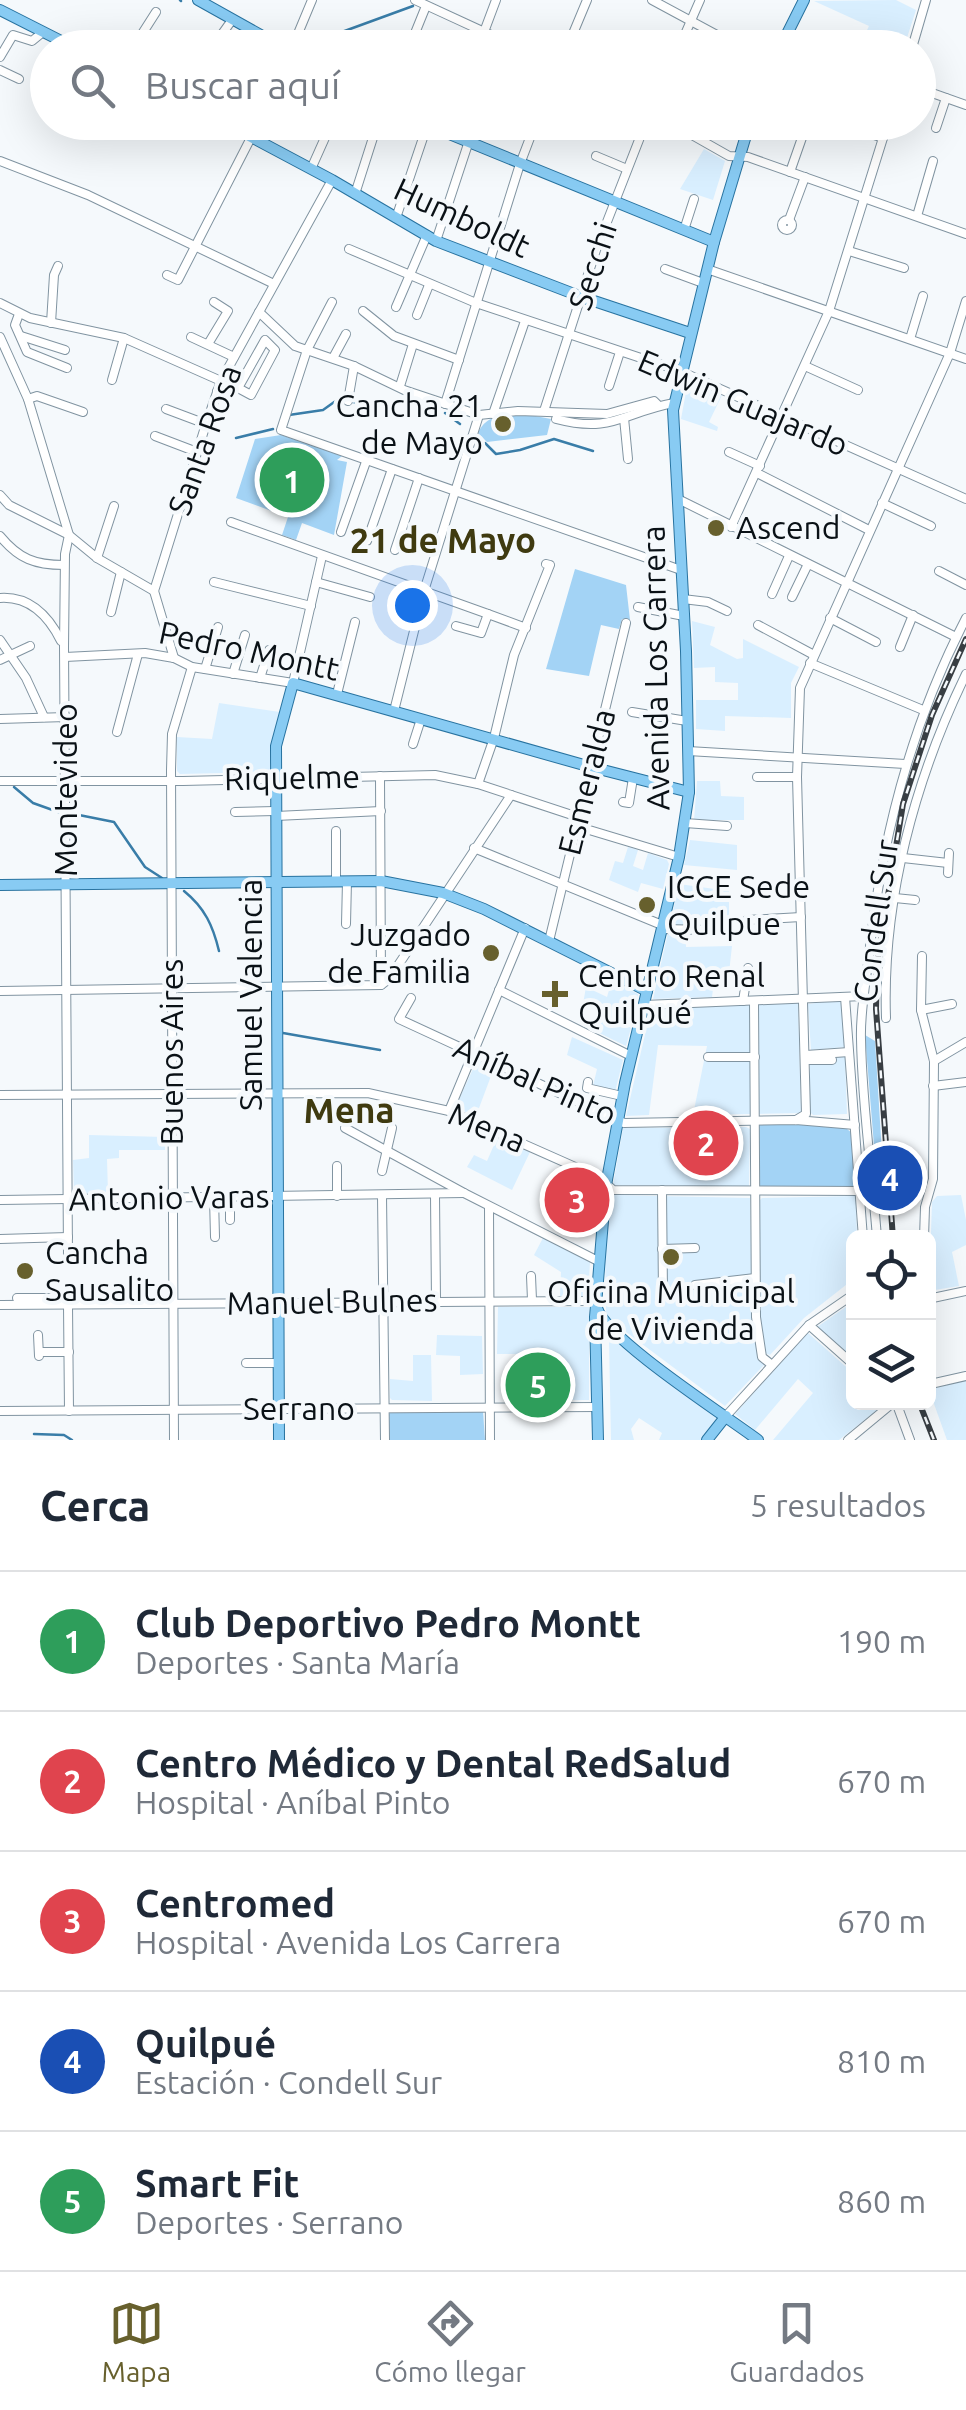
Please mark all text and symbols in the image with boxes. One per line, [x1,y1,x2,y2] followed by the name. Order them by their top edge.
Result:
[30,30,936,140] search box
[65,58,120,113] icon: search
[145,64,340,106] text: Buscar aquí
[389,170,536,264] street label: Humboldt
[561,217,623,314] street label: Secchi
[633,342,854,462] street label: Edwin Guajardo
[160,360,248,519] street label: Santa Rosa
[336,387,483,460] place label: Cancha 21 de Mayo
[492,413,514,435] marker: Cancha 21 de Mayo
[260,442,324,518] pin: 1
[736,509,841,545] place label: Ascend
[705,517,727,539] marker: Ascend
[350,520,536,560] district label: 21 de Mayo
[635,525,675,811] street label: Avenida Los Carrera
[387,580,438,631] your location
[156,613,343,687] street label: Pedro Montt
[47,703,83,877] street label: Montevideo
[551,705,622,859] street label: Esmeralda
[224,758,360,796] street label: Riquelme
[846,837,904,1005] street label: Condell Sur
[667,868,810,941] place label: ICCE Sede Quilpue
[232,879,268,1111] street label: Samuel Valencia
[636,894,658,916] marker: ICCE Sede Quilpue
[327,916,471,989] place label: Juzgado de Familia
[480,942,502,964] marker: Juzgado de Familia
[578,957,765,1030] place label: Centro Renal Quilpué
[153,959,189,1145] street label: Buenos Aires
[542,981,568,1007] marker: Centro Renal Quilpué
[449,1028,622,1132] street label: Aníbal Pinto
[304,1090,394,1130] district label: Mena
[443,1095,531,1159] street label: Mena
[674,1106,738,1180] pin: 2
[858,1140,922,1216] pin: 4
[544,1162,610,1238] pin: 3
[68,1177,270,1217] street label: Antonio Varas
[846,1230,936,1410] map controls
[846,1230,936,1320] button: locate
[45,1234,174,1307] place label: Cancha Sausalito
[660,1246,682,1268] marker: Oficina Municipal de Vivienda
[14,1260,36,1282] marker: Cancha Sausalito
[547,1273,795,1346] place label: Oficina Municipal de Vivienda
[226,1281,438,1321] street label: Manuel Bulnes
[846,1320,936,1410] button: layers
[506,1348,570,1422] pin: 5
[243,1390,355,1426] street label: Serrano
[40,1482,150,1529] text: Cerca
[750,1487,926,1523] text: 5 resultados
[135,1602,641,1644] text: Club Deportivo Pedro Montt
[63,1623,82,1659] text: 1
[837,1623,926,1659] text: 190 m
[135,1644,460,1680] text: Deportes · Santa María
[135,1742,731,1784] text: Centro Médico y Dental RedSalud
[63,1763,82,1799] text: 2
[837,1763,926,1799] text: 670 m
[135,1784,450,1820] text: Hospital · Aníbal Pinto
[135,1882,335,1924] text: Centromed
[63,1903,82,1939] text: 3
[837,1903,926,1939] text: 670 m
[135,1924,561,1960] text: Hospital · Avenida Los Carrera
[135,2022,276,2064] text: Quilpué
[63,2043,82,2079] text: 4
[837,2043,926,2079] text: 810 m
[135,2064,442,2100] text: Estación · Condell Sur
[135,2162,299,2204] text: Smart Fit
[63,2183,82,2219] text: 5
[837,2183,926,2219] text: 860 m
[135,2204,404,2240] text: Deportes · Serrano
[102,2296,171,2387] tab: Mapa
[374,2296,526,2387] tab: Cómo llegar
[729,2296,864,2387] tab: Guardados

